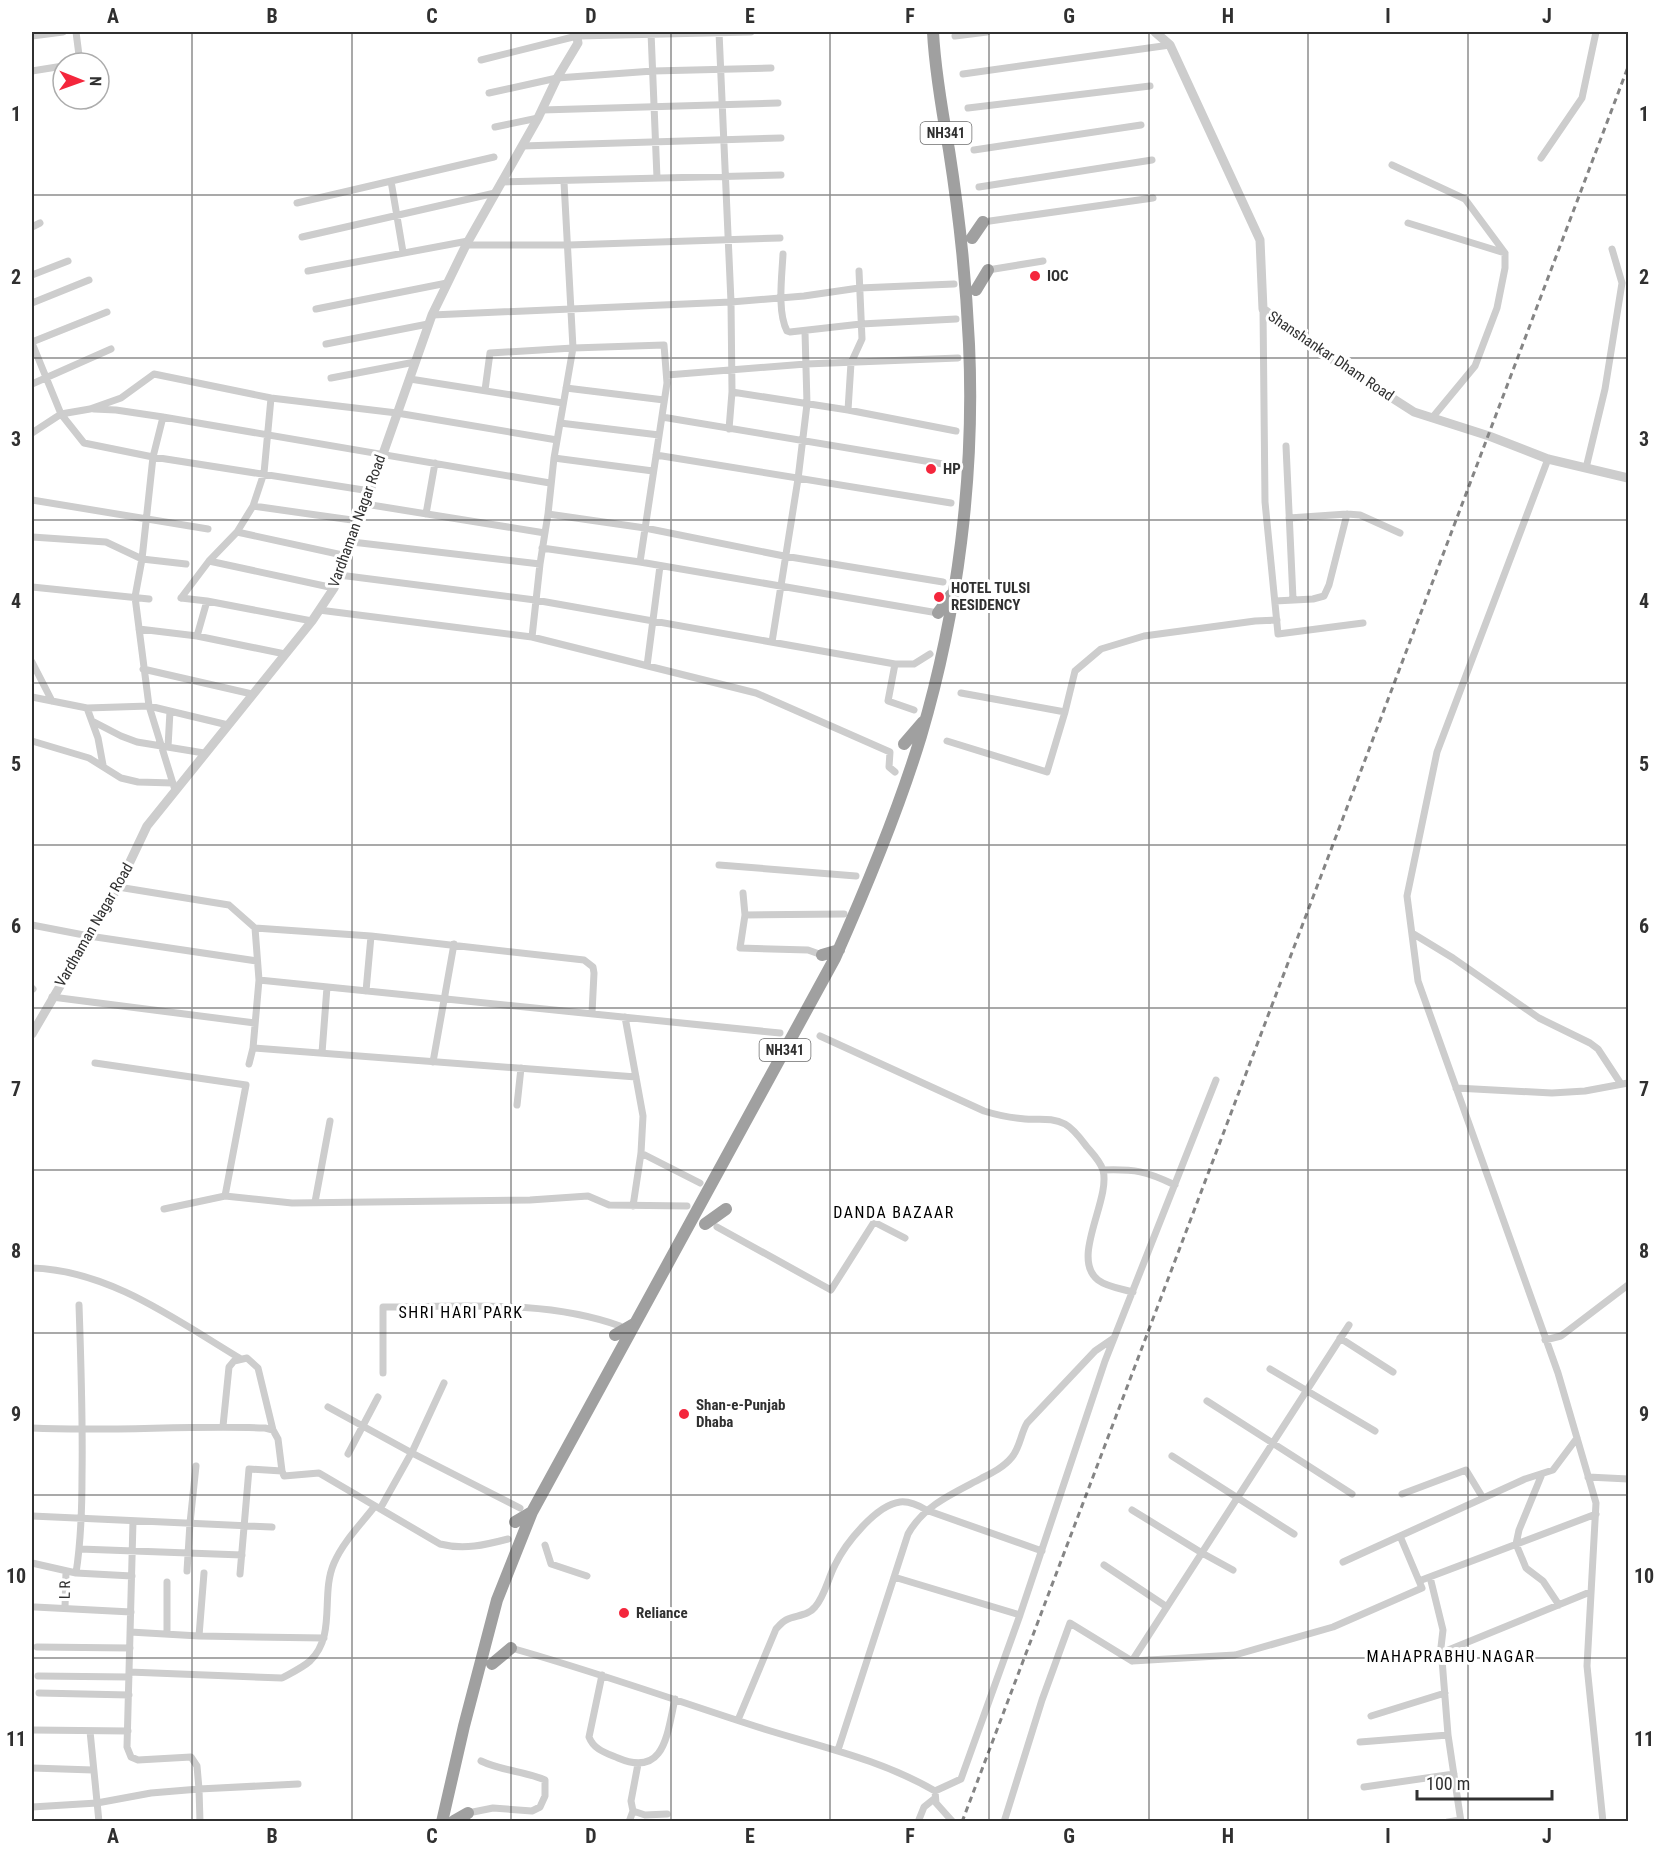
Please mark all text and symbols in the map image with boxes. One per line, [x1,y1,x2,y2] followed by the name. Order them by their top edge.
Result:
[107,4,119,28] text: A
[266,4,278,28] text: B
[426,4,438,28] text: C
[585,4,597,28] text: D
[745,4,755,28] text: E
[905,4,915,28] text: F
[1063,4,1075,28] text: G
[1222,4,1234,28] text: H
[1385,4,1391,28] text: I
[1542,4,1552,28] text: J
[51,51,111,111] north arrow
[86,76,105,86] text: N
[11,102,21,126] text: 1
[1639,102,1649,126] text: 1
[920,122,972,144] road number: NH341
[11,265,21,289] text: 2
[1639,265,1649,289] text: 2
[1047,267,1069,285] place label: IOC
[1028,269,1042,283] marker: IOC
[1265,307,1397,405] street label: Shanshankar Dham Road
[11,427,21,451] text: 3
[1639,427,1649,451] text: 3
[325,452,389,590] street label: Vardhaman Nagar Road
[943,460,961,478] place label: HP
[924,462,938,476] marker: HP
[951,579,1030,614] place label: HOTEL TULSI RESIDENCY
[11,589,21,613] text: 4
[1639,589,1649,613] text: 4
[932,590,946,604] marker: HOTEL TULSI RESIDENCY
[11,752,21,776] text: 5
[1639,752,1649,776] text: 5
[51,860,137,990] street label: Vardhaman Nagar Road
[11,914,21,938] text: 6
[1639,914,1649,938] text: 6
[760,1039,810,1061] road number: NH341
[11,1077,21,1101] text: 7
[1639,1077,1649,1101] text: 7
[833,1203,955,1222] district label: DANDA BAZAAR
[11,1239,21,1263] text: 8
[1639,1239,1649,1263] text: 8
[398,1303,524,1322] district label: SHRI HARI PARK
[696,1396,785,1431] place label: Shan-e-Punjab Dhaba
[11,1402,21,1426] text: 9
[1639,1402,1649,1426] text: 9
[677,1407,691,1421] marker: Shan-e-Punjab Dhaba
[6,1564,26,1588] text: 10
[1634,1564,1654,1588] text: 10
[56,1581,74,1599] street label: L R
[636,1604,688,1622] place label: Reliance
[617,1606,631,1620] marker: Reliance
[1366,1647,1536,1666] district label: MAHAPRABHU NAGAR
[6,1727,26,1751] text: 11
[1634,1727,1654,1751] text: 11
[1417,1763,1552,1801] scale bar
[1426,1773,1470,1794] text: 100 m
[107,1824,119,1848] text: A
[266,1824,278,1848] text: B
[426,1824,438,1848] text: C
[585,1824,597,1848] text: D
[745,1824,755,1848] text: E
[905,1824,915,1848] text: F
[1063,1824,1075,1848] text: G
[1222,1824,1234,1848] text: H
[1385,1824,1391,1848] text: I
[1542,1824,1552,1848] text: J

